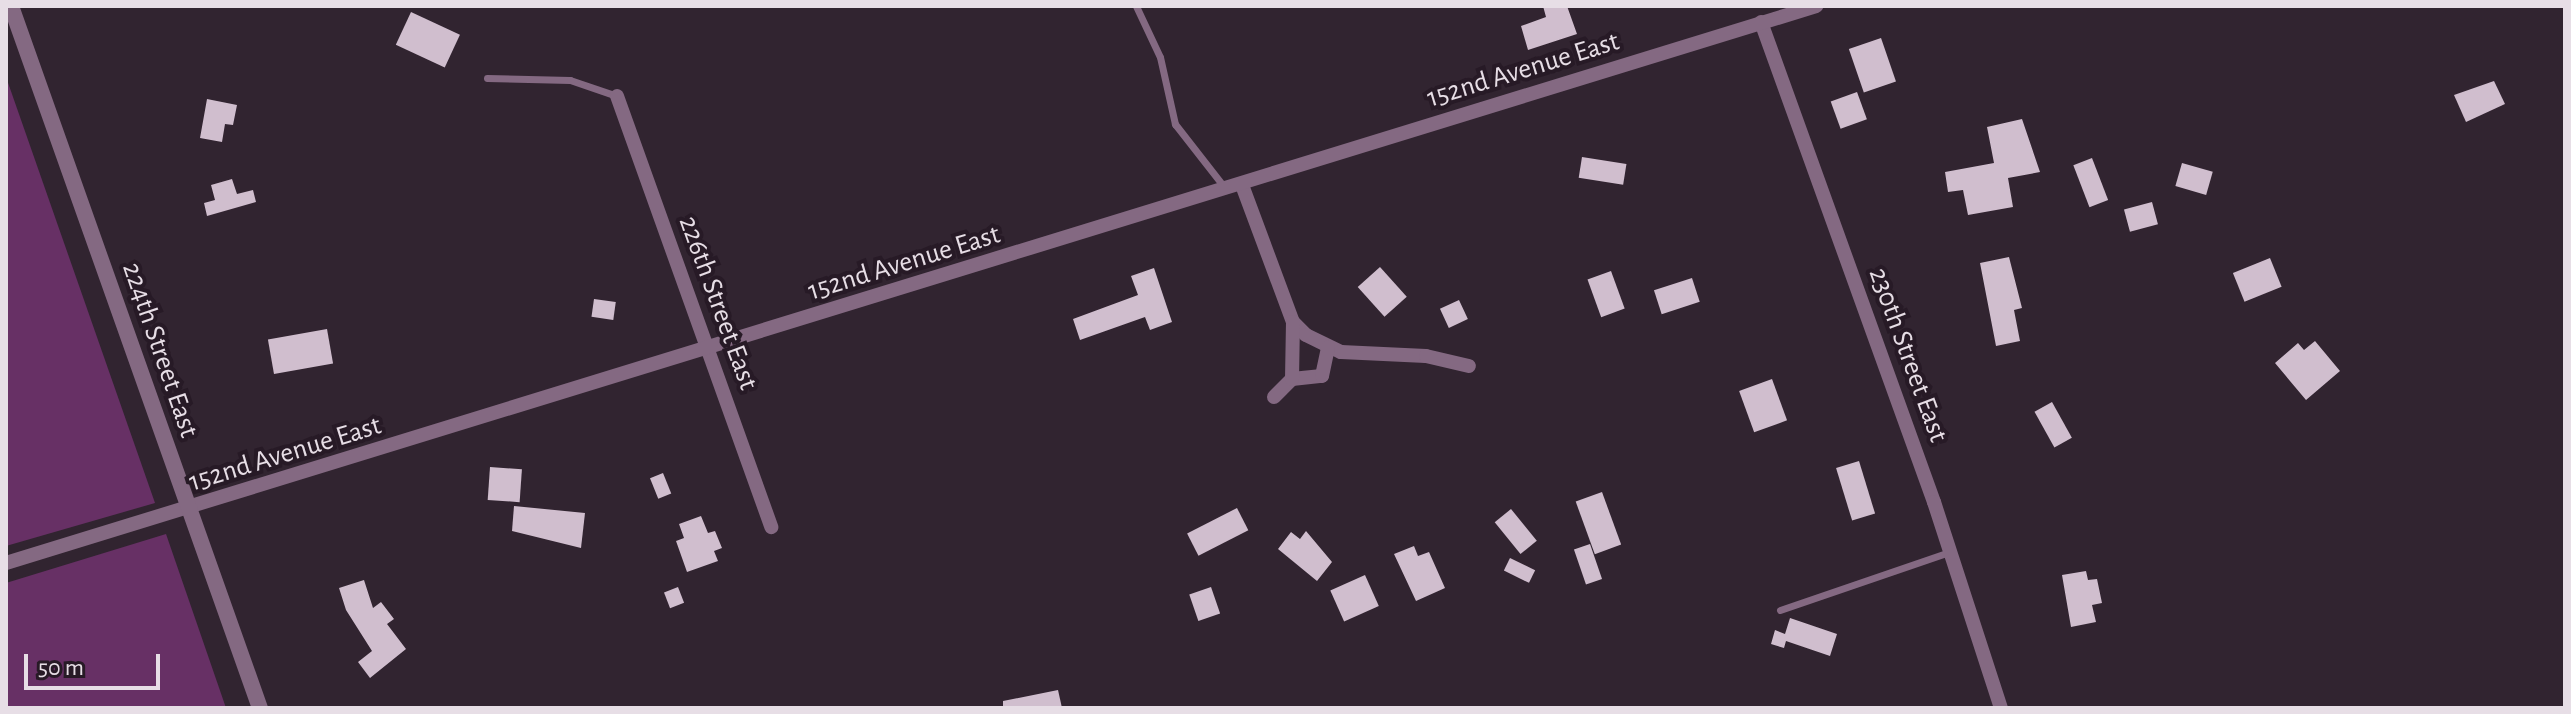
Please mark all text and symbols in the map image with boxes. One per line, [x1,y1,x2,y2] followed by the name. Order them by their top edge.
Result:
[1423,25,1623,115] street label: 152nd Avenue East
[671,212,765,394] street label: 226th Street East
[804,218,1004,308] street label: 152nd Avenue East
[114,258,206,442] street label: 224th Street East
[1861,263,1955,447] street label: 230th Street East
[185,409,385,499] street label: 152nd Avenue East
[28,638,164,688] scale bar
[38,656,84,680] text: 50 m

